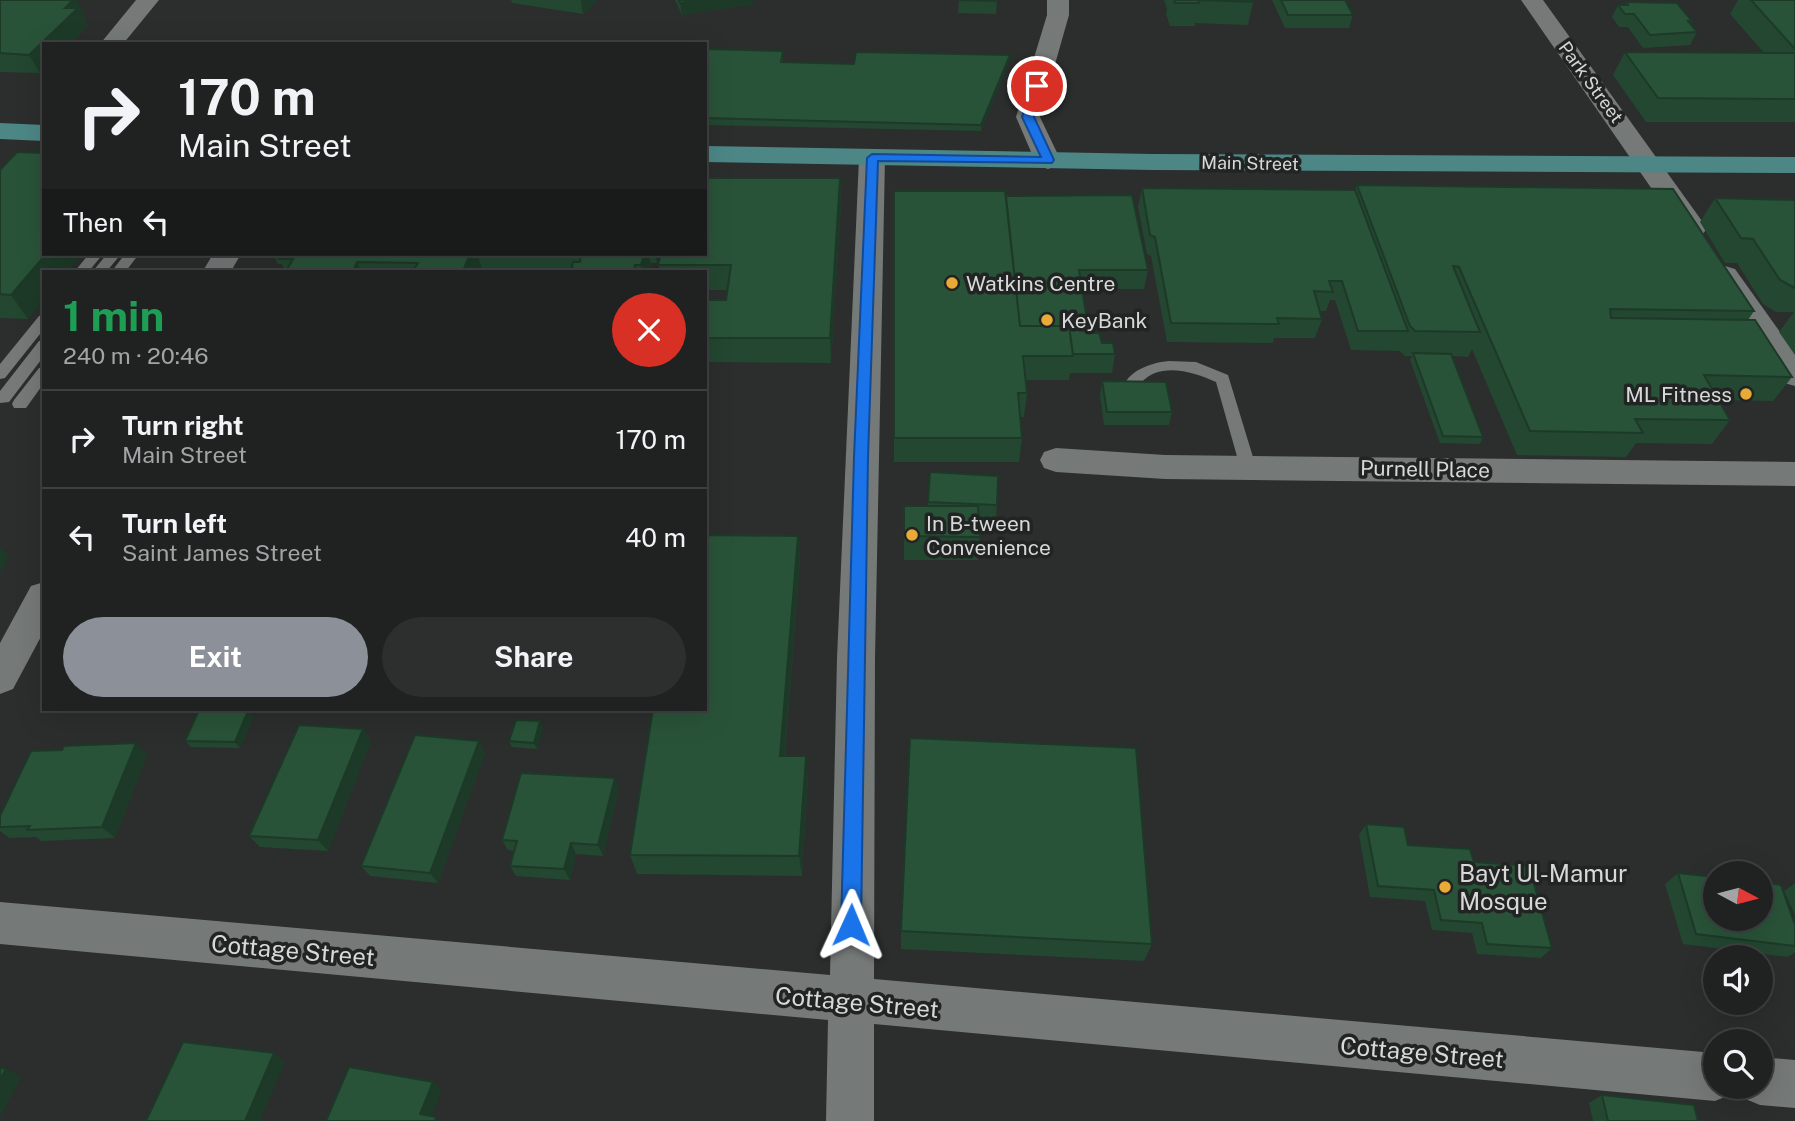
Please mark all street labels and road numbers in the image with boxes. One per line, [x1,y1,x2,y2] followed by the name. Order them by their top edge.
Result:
[1554,37,1628,127] street label: Park Street
[1201,152,1299,174] street label: Main Street
[1360,455,1490,483] street label: Purnell Place
[210,929,376,971] street label: Cottage Street
[774,981,940,1023] street label: Cottage Street
[1339,1031,1505,1073] street label: Cottage Street

